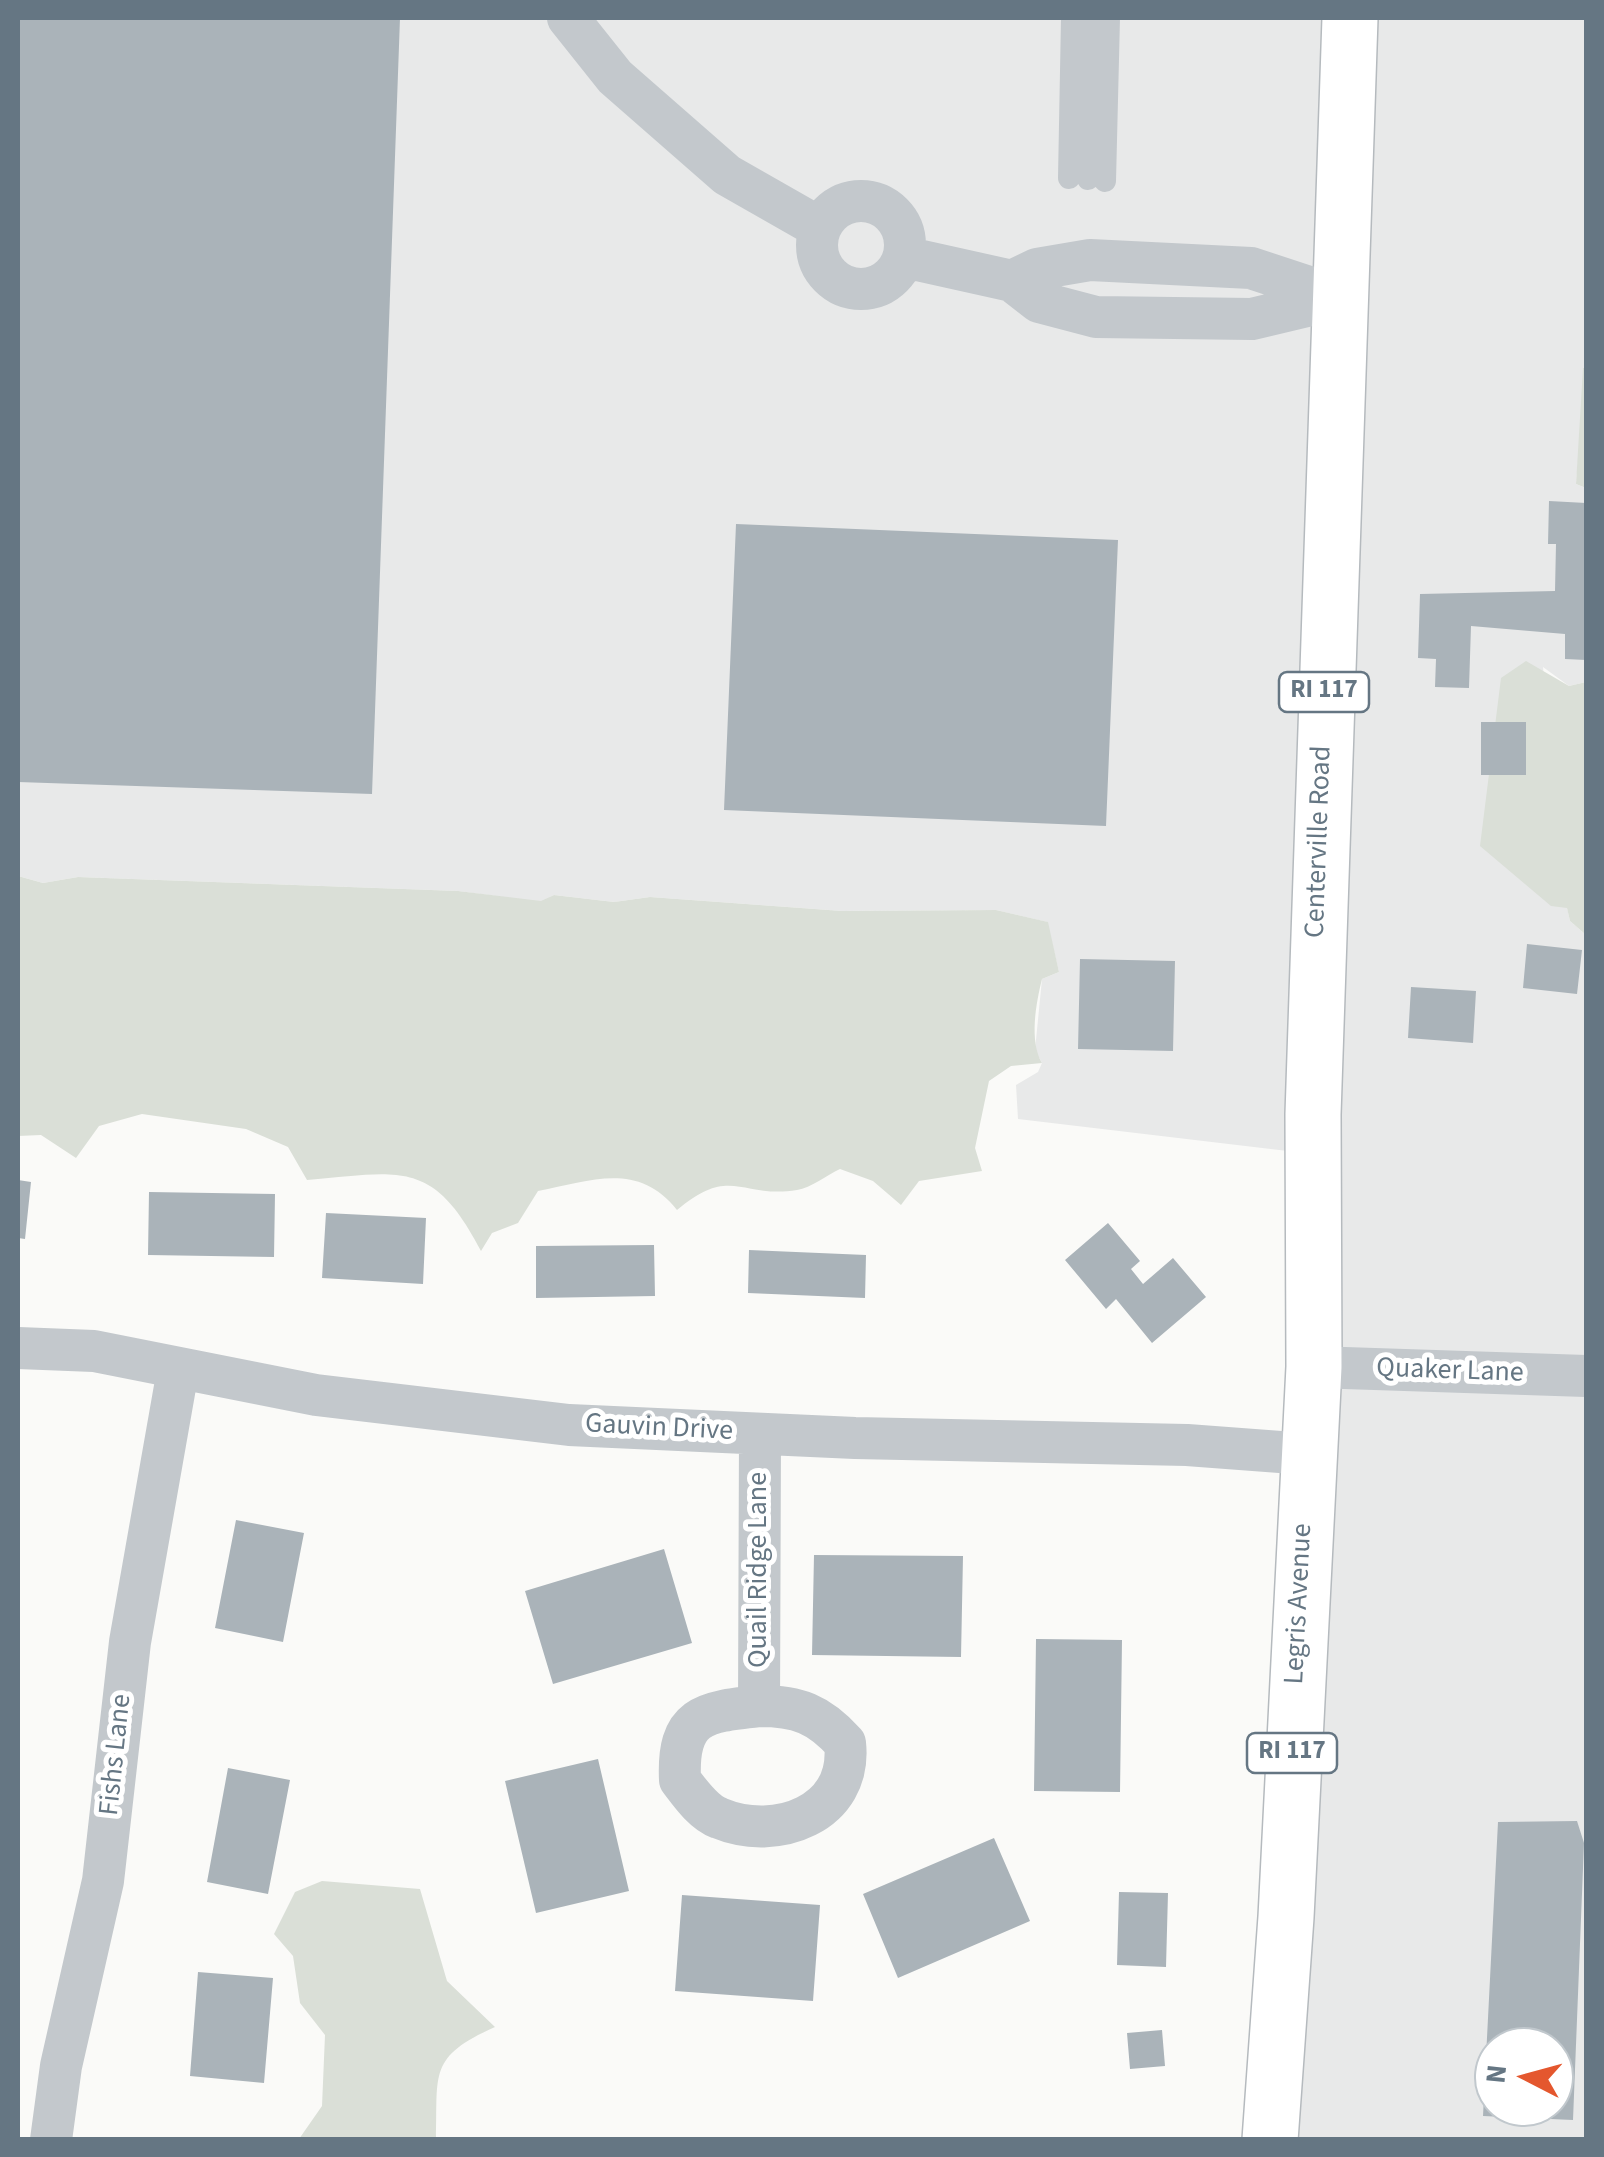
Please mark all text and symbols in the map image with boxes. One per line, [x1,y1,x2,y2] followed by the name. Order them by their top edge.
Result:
[1279,672,1369,712] road number: RI 117
[1300,745,1340,939] street label: Centerville Road
[1376,1353,1524,1391] street label: Quaker Lane
[584,1408,734,1450] street label: Gauvin Drive
[743,1472,777,1668] street label: Quail Ridge Lane
[1279,1523,1321,1685] street label: Legris Avenue
[94,1693,140,1817] street label: Fishs Lane
[1247,1733,1337,1773] road number: RI 117
[1474,2027,1574,2127] north arrow
[1475,2063,1517,2085] text: N

